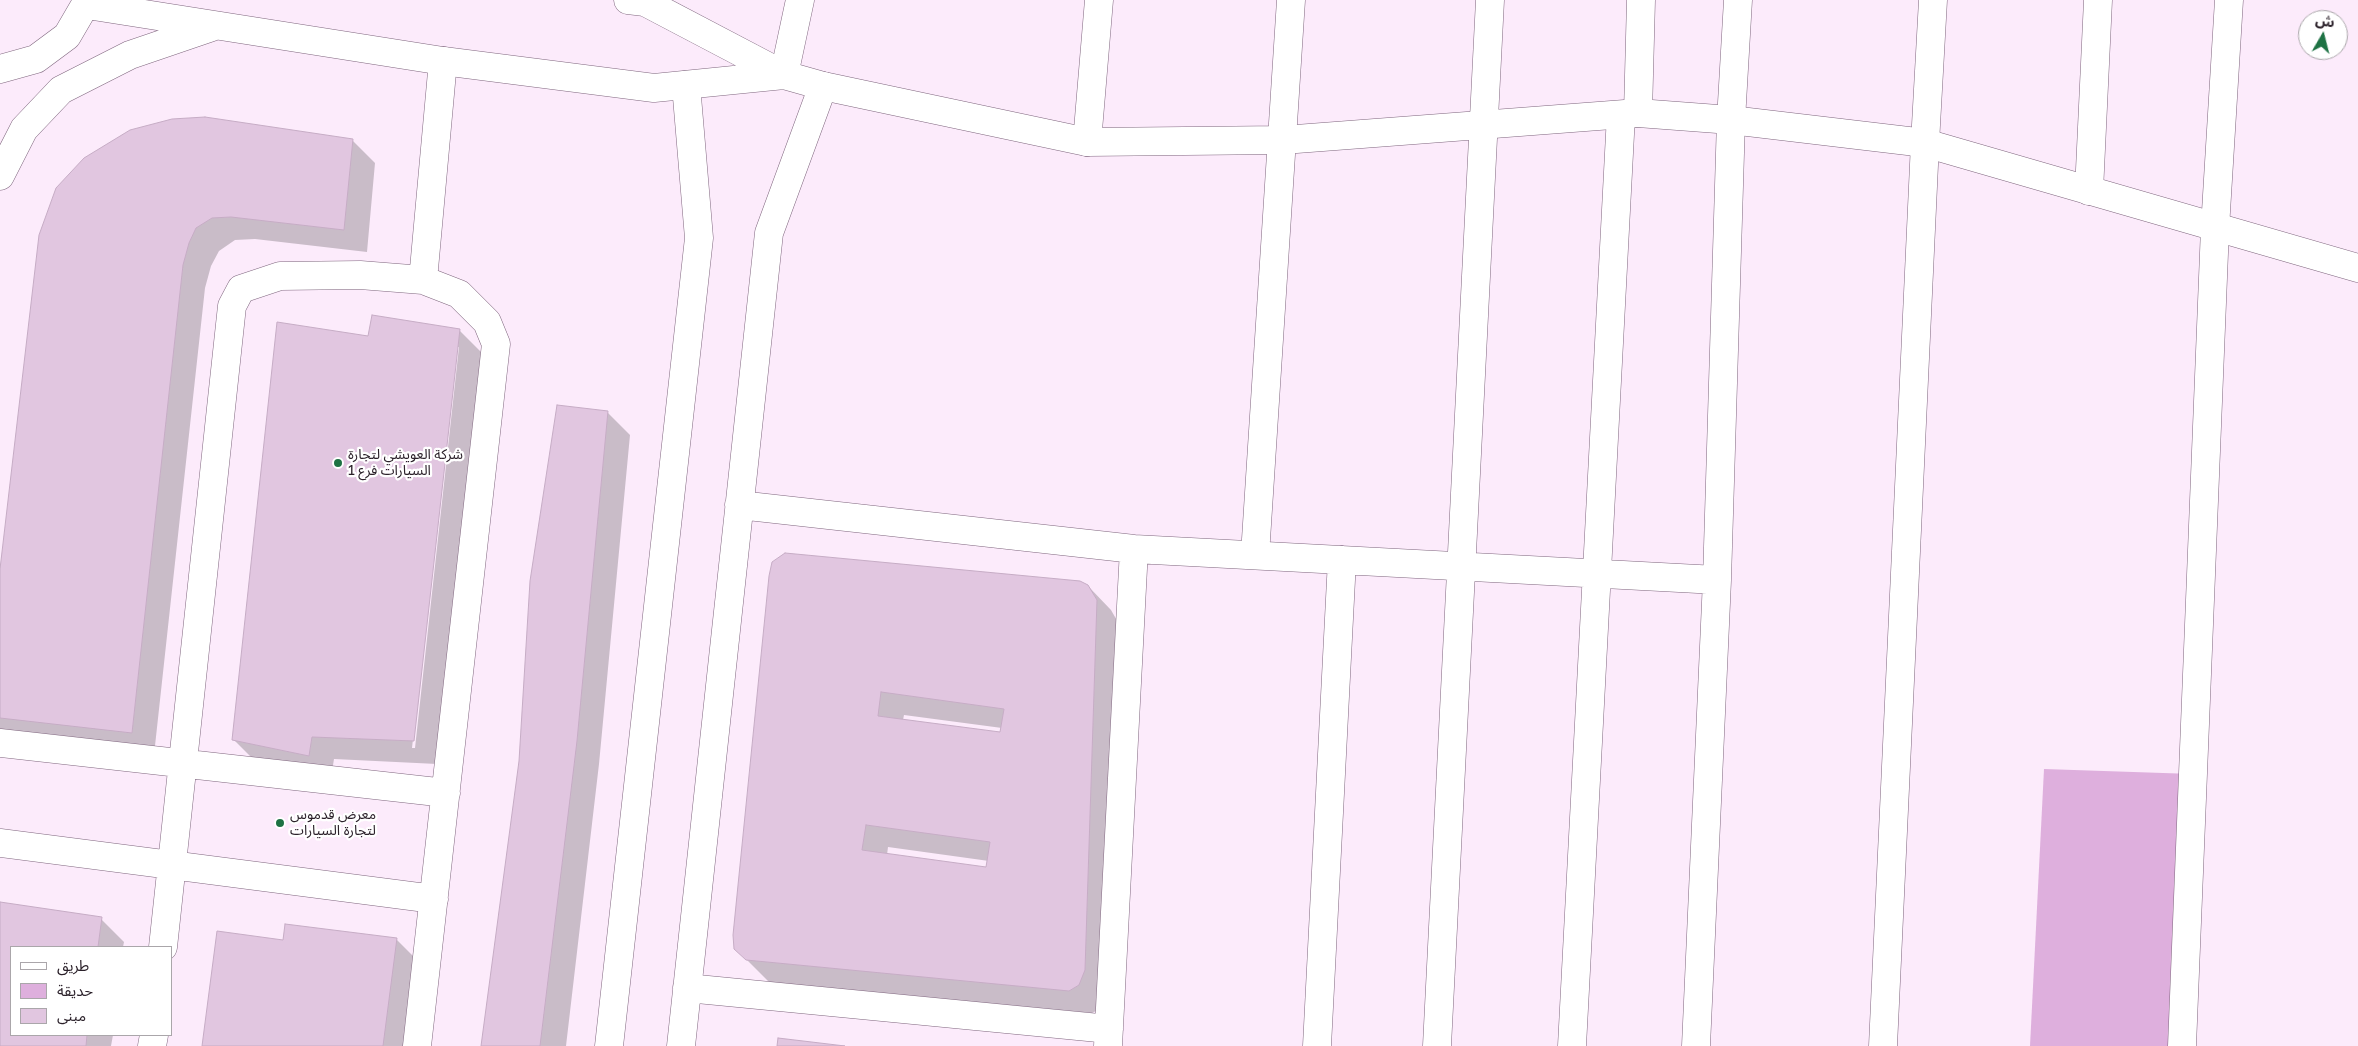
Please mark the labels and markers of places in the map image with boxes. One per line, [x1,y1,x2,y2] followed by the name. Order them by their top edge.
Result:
[348,447,463,480] place label: شركة العويشي لتجارة السيارات فرع 1
[332,457,344,469] marker: شركة العويشي لتجارة السيارات فرع 1
[290,807,376,840] place label: معرض قدموس لتجارة السيارات
[274,817,286,829] marker: معرض قدموس لتجارة السيارات

